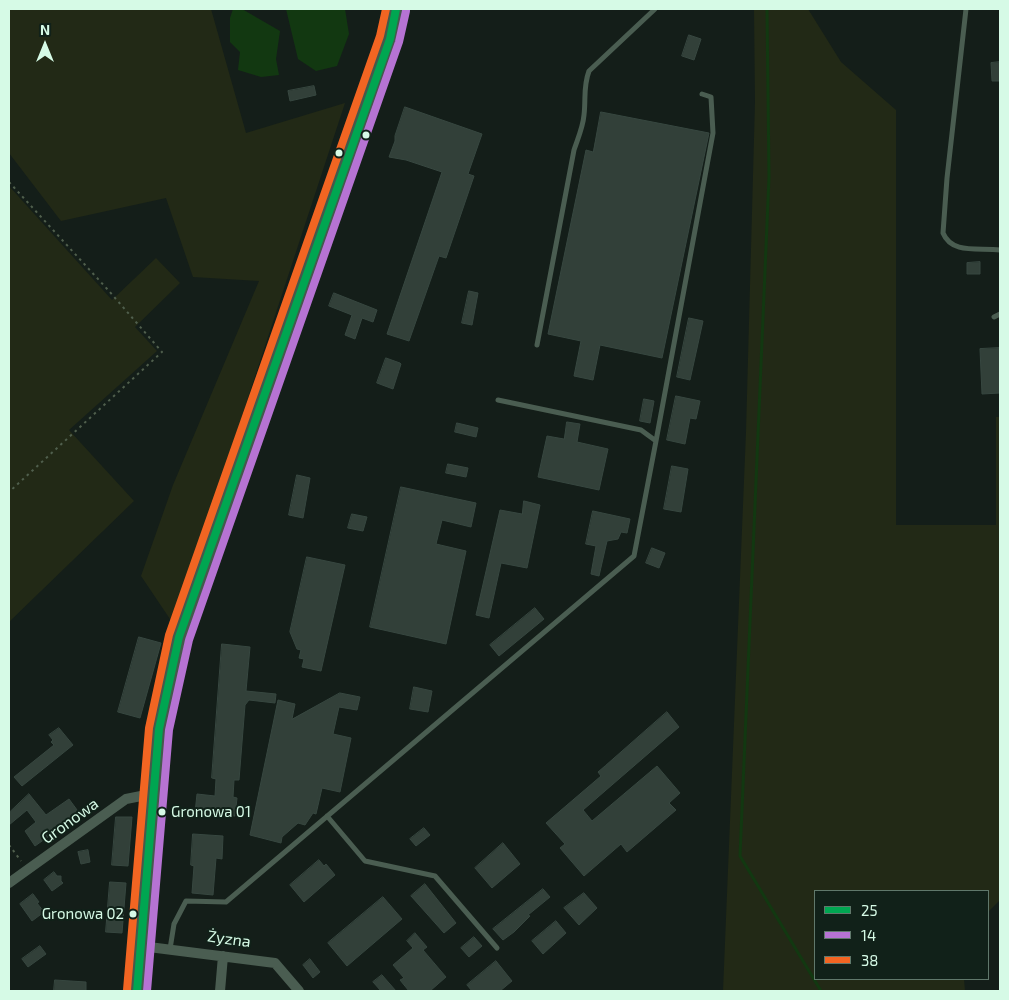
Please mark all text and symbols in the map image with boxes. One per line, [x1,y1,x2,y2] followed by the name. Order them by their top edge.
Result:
[20,20,70,70] north arrow
[40,21,50,38] text: N
[361,130,371,140] unlabelled marker
[334,148,344,158] unlabelled marker
[38,794,102,848] street label: Gronowa
[171,803,251,821] place label: Gronowa 01
[157,807,167,817] marker: Gronowa 01
[814,890,989,980] legend
[861,901,877,919] text: 25
[42,905,124,923] place label: Gronowa 02
[128,909,138,919] marker: Gronowa 02
[206,926,252,952] street label: Żyzna
[861,926,876,944] text: 14
[861,951,878,969] text: 38

